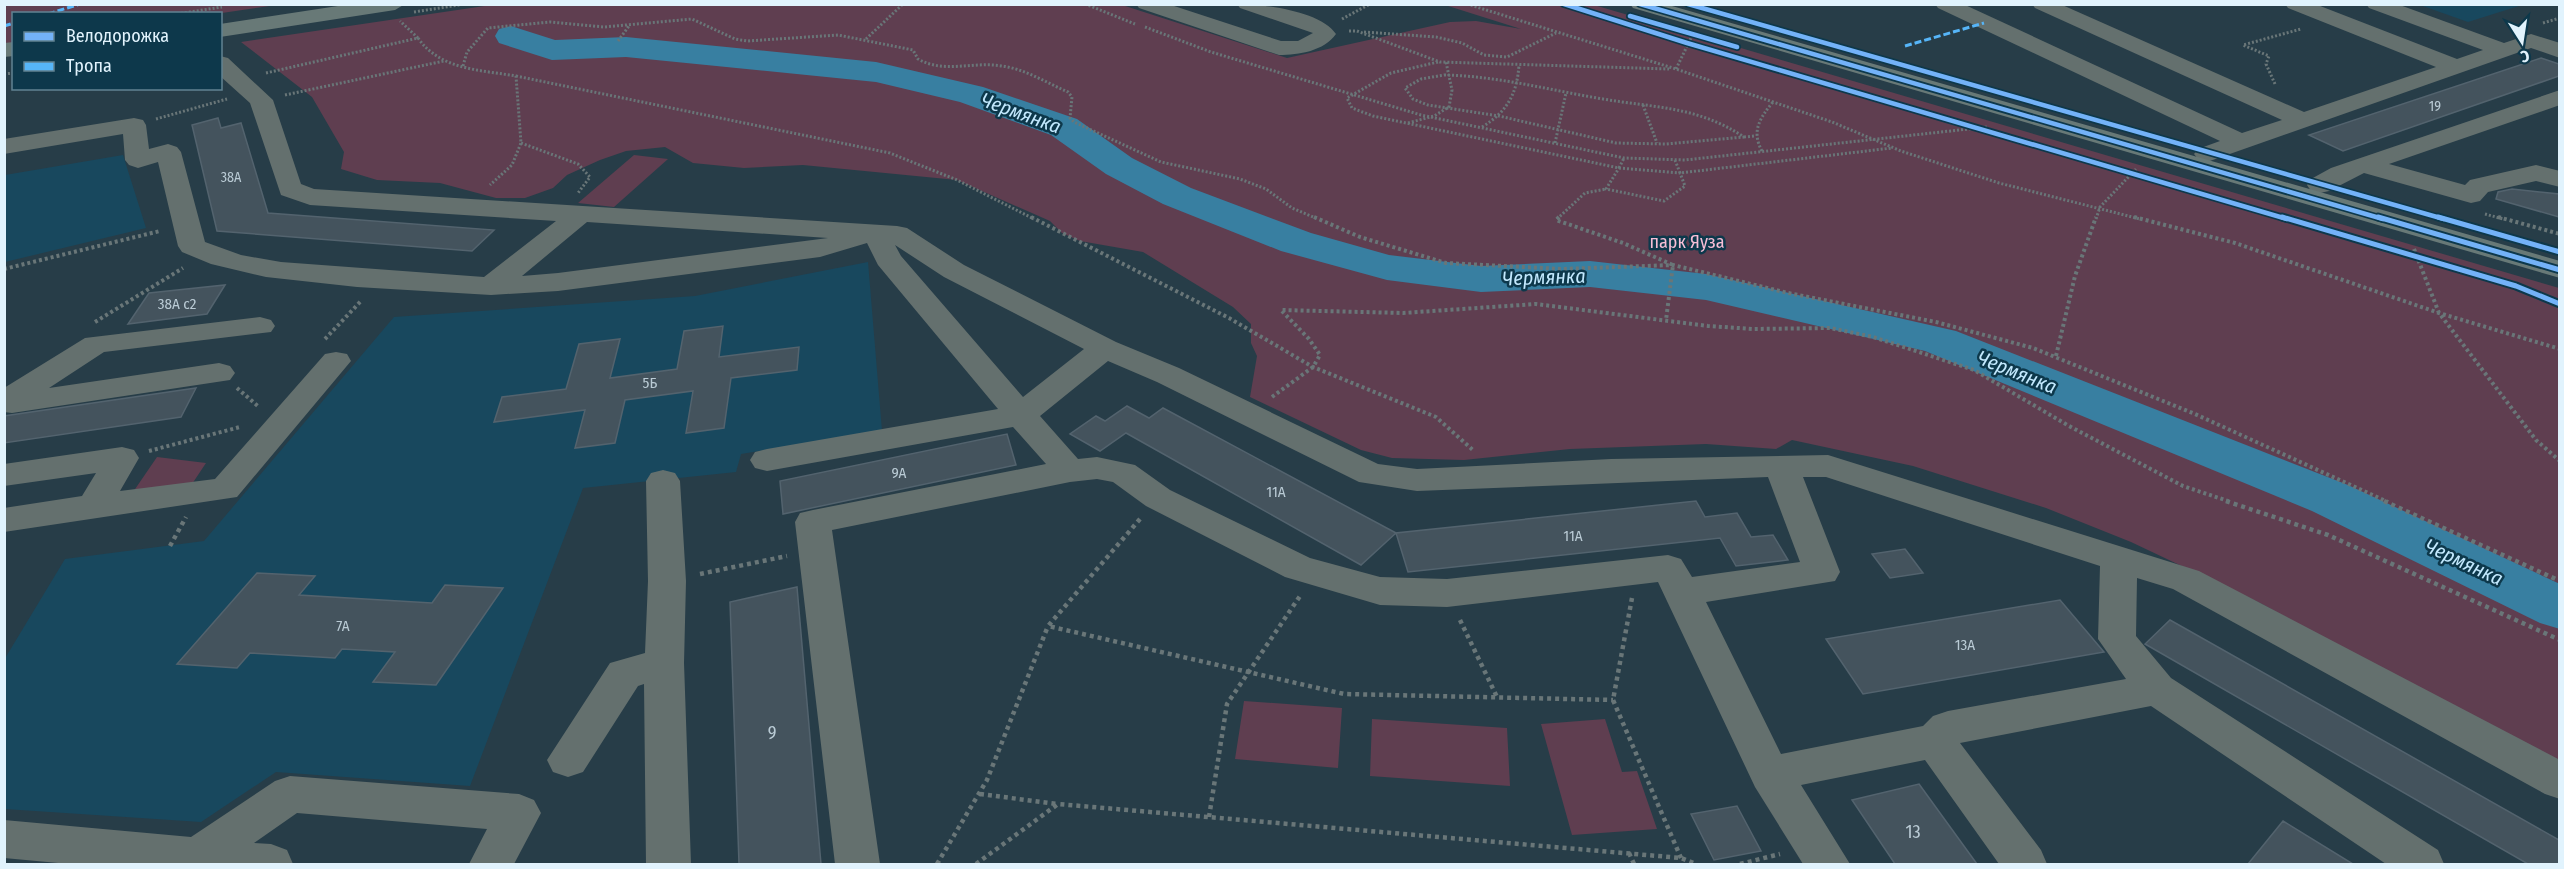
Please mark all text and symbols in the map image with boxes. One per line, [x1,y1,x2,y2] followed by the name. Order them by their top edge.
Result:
[12,12,222,90] legend
[2492,12,2552,72] north arrow
[66,25,169,47] text: Велодорожка
[2518,46,2531,66] text: С
[66,55,112,77] text: Тропа
[978,87,1064,139] water label: Чермянка
[2429,98,2441,115] house number: 19
[221,169,242,186] house number: 38А
[1649,231,1725,253] park label: парк Яуза
[1502,264,1586,290] water label: Чермянка
[158,295,197,313] house number: 38А с2
[1974,345,2060,399] water label: Чермянка
[643,374,658,392] house number: 5Б
[891,464,907,482] house number: 9А
[1266,483,1286,501] house number: 11А
[1563,527,1583,545] house number: 11А
[2421,533,2507,591] water label: Чермянка
[336,617,350,635] house number: 7А
[1955,636,1975,654] house number: 13А
[768,722,776,744] house number: 9
[1905,821,1921,843] house number: 13

